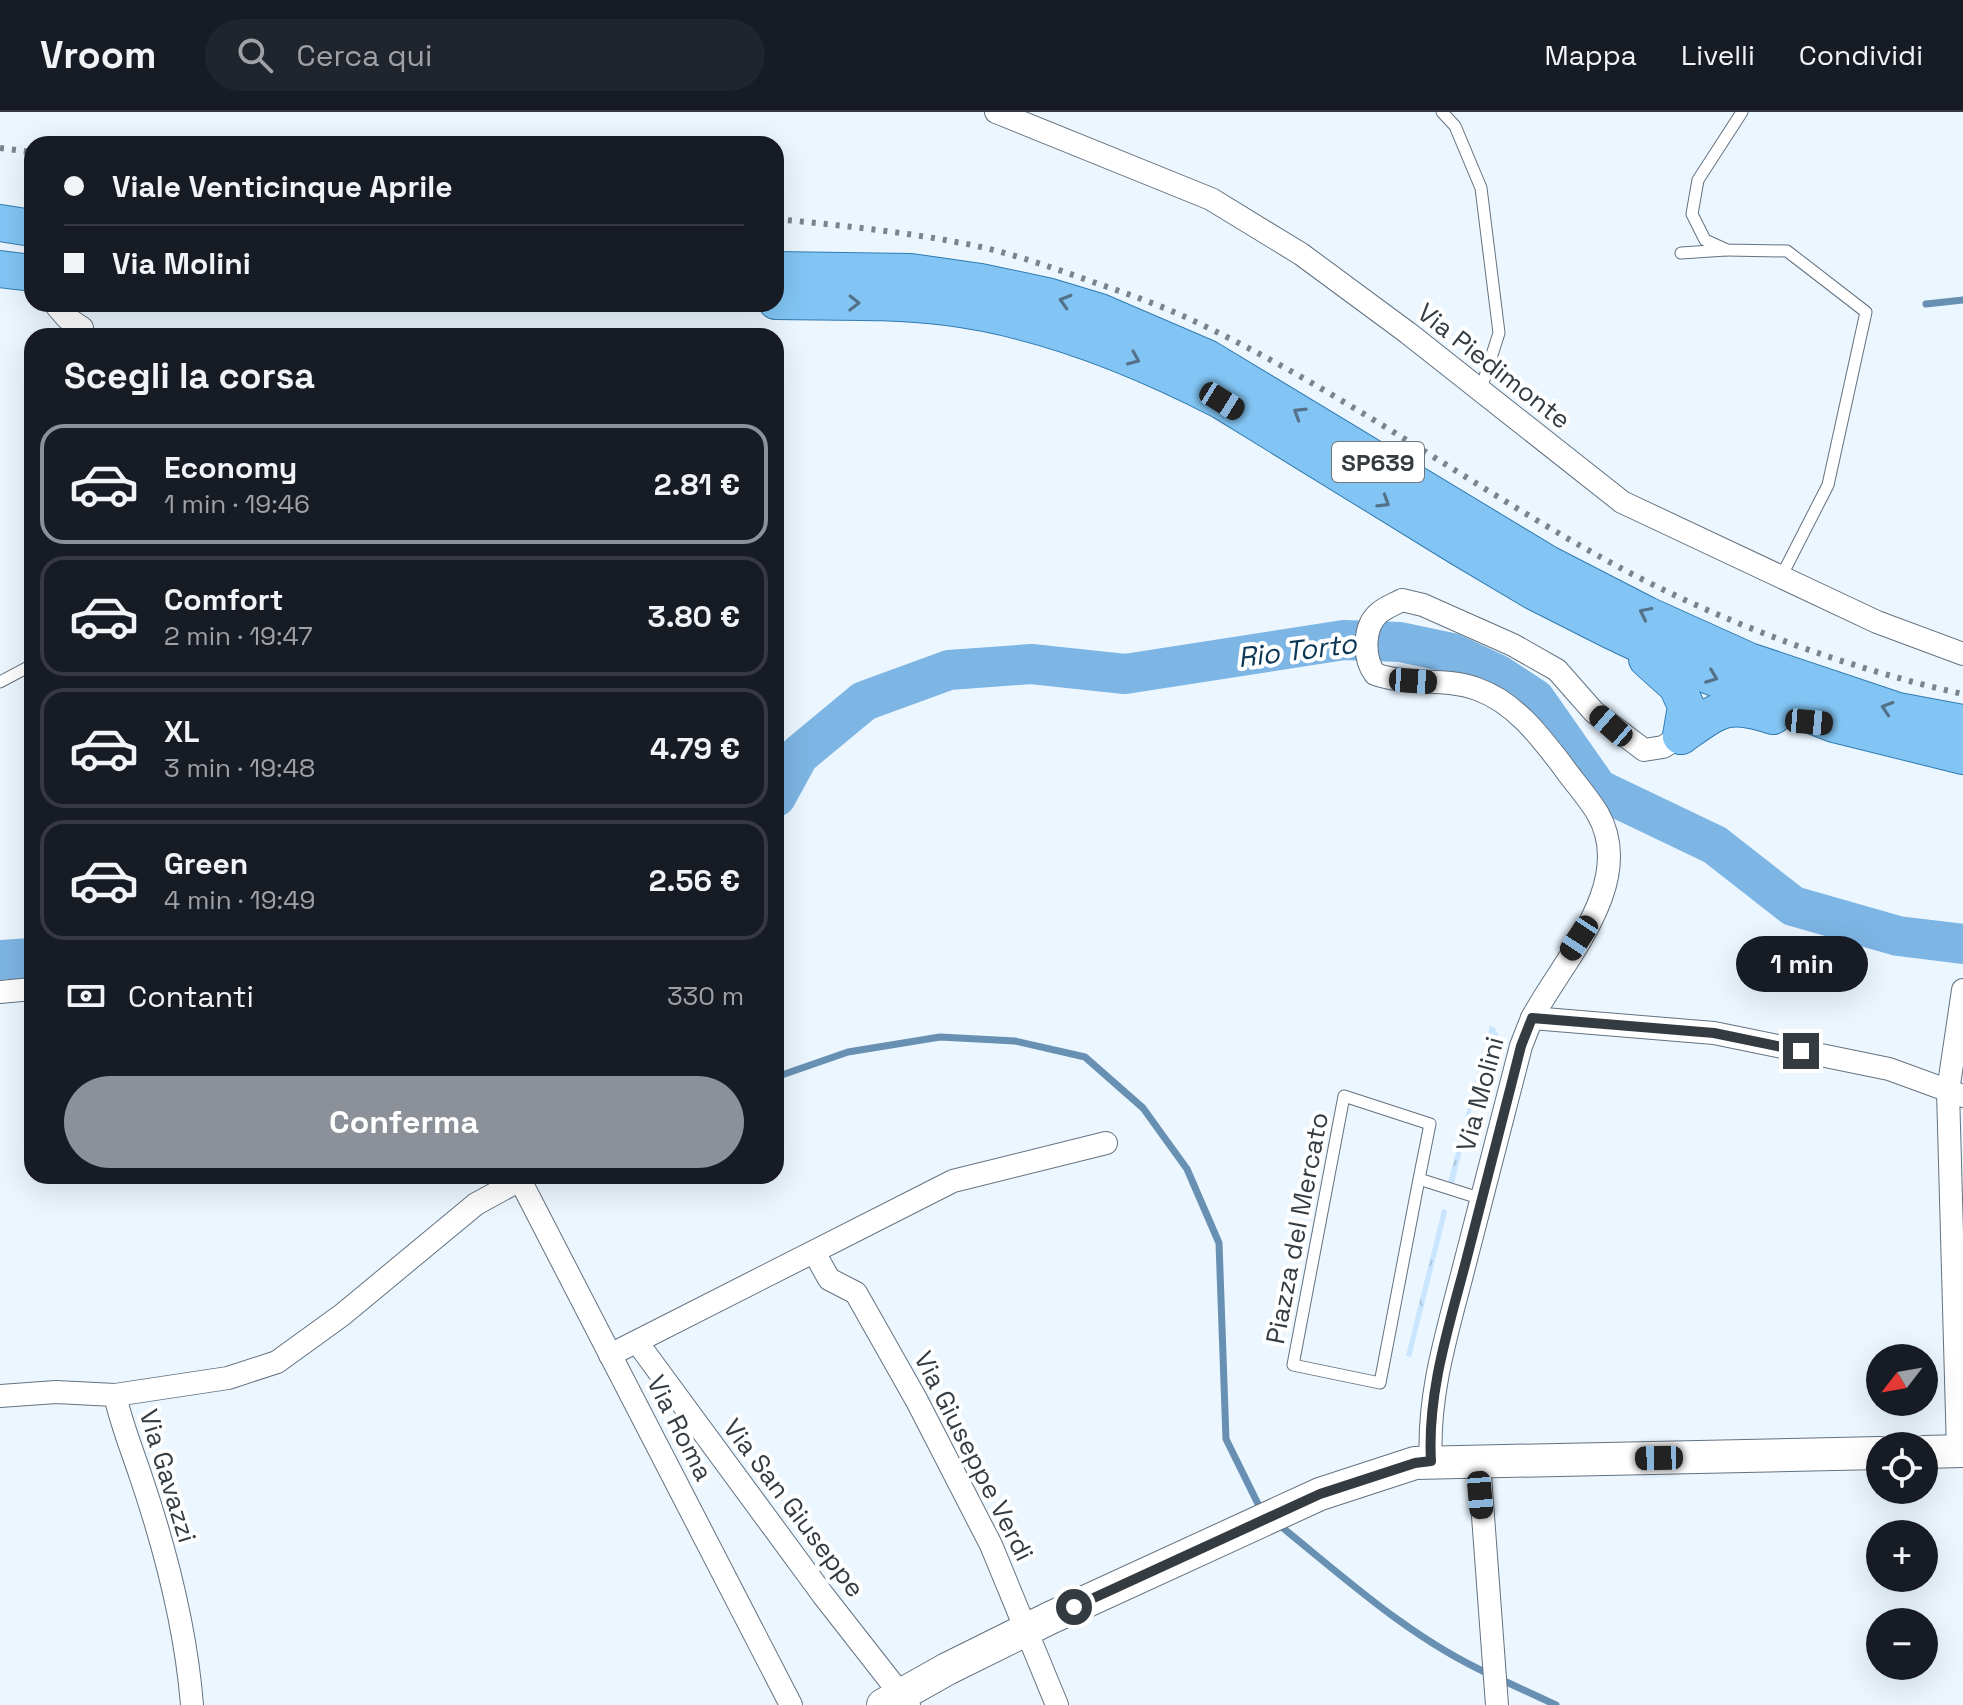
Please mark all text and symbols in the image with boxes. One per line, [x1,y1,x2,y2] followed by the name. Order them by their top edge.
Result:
[205,19,765,91] search box
[40,31,157,79] text: Vroom
[233,33,277,77] icon: search
[297,36,432,75] text: Cerca qui
[1544,37,1637,73] text: Mappa
[1681,37,1755,73] text: Livelli
[1799,37,1923,73] text: Condividi
[112,167,453,206] text: Viale Venticinque Aprile
[112,244,251,283] text: Via Molini
[848,294,861,312] one-way arrow
[1059,295,1073,311] one-way arrow
[1410,296,1578,436] street label: Via Piedimonte
[1126,350,1140,366] one-way arrow
[64,353,315,399] text: Scegli la corsa
[1195,378,1249,424] car
[1293,408,1308,423] one-way arrow
[1332,442,1424,482] road number: SP639
[68,448,140,520] icon: car
[164,448,297,487] text: Economy
[654,465,740,504] text: 2.81 €
[164,487,310,521] text: 1 min · 19:46
[1375,492,1390,507] one-way arrow
[68,580,140,652] icon: car
[164,580,283,619] text: Comfort
[647,597,740,636] text: 3.80 €
[1638,607,1653,623] one-way arrow
[164,619,313,653] text: 2 min · 19:47
[1235,625,1359,675] water label: Rio Torto
[1388,667,1438,695] car
[1704,667,1718,684] one-way arrow
[1585,701,1637,751] car
[1880,701,1894,717] one-way arrow
[1784,708,1834,736] car
[68,712,140,784] icon: car
[164,712,200,751] text: XL
[650,729,740,768] text: 4.79 €
[164,751,315,785] text: 3 min · 19:48
[68,844,140,916] icon: car
[164,844,248,883] text: Green
[649,861,740,900] text: 2.56 €
[164,883,315,917] text: 4 min · 19:49
[1556,911,1602,965] car
[1735,935,1867,991] callout: 1 min
[1770,947,1834,981] text: 1 min
[64,974,108,1018] icon: cash
[128,977,254,1016] text: Contanti
[667,979,744,1013] text: 330 m
[1448,1033,1512,1155] street label: Via Molini
[1783,1033,1819,1069] route end
[64,1076,744,1168] button: Conferma
[1258,1109,1336,1347] street label: Piazza del Mercato
[1866,1344,1938,1416] north arrow
[1866,1344,1938,1680] map controls
[906,1345,1042,1567] street label: Via Giuseppe Verdi
[639,1370,721,1486] street label: Via Roma
[132,1405,204,1547] street label: Via Gavazzi
[716,1412,872,1604] street label: Via San Giuseppe
[1866,1432,1938,1504] button: locate
[1635,1446,1683,1470] car
[1466,1470,1494,1520] car
[1866,1520,1938,1592] button: +
[1056,1589,1092,1625] route start
[1866,1608,1938,1680] button: −

